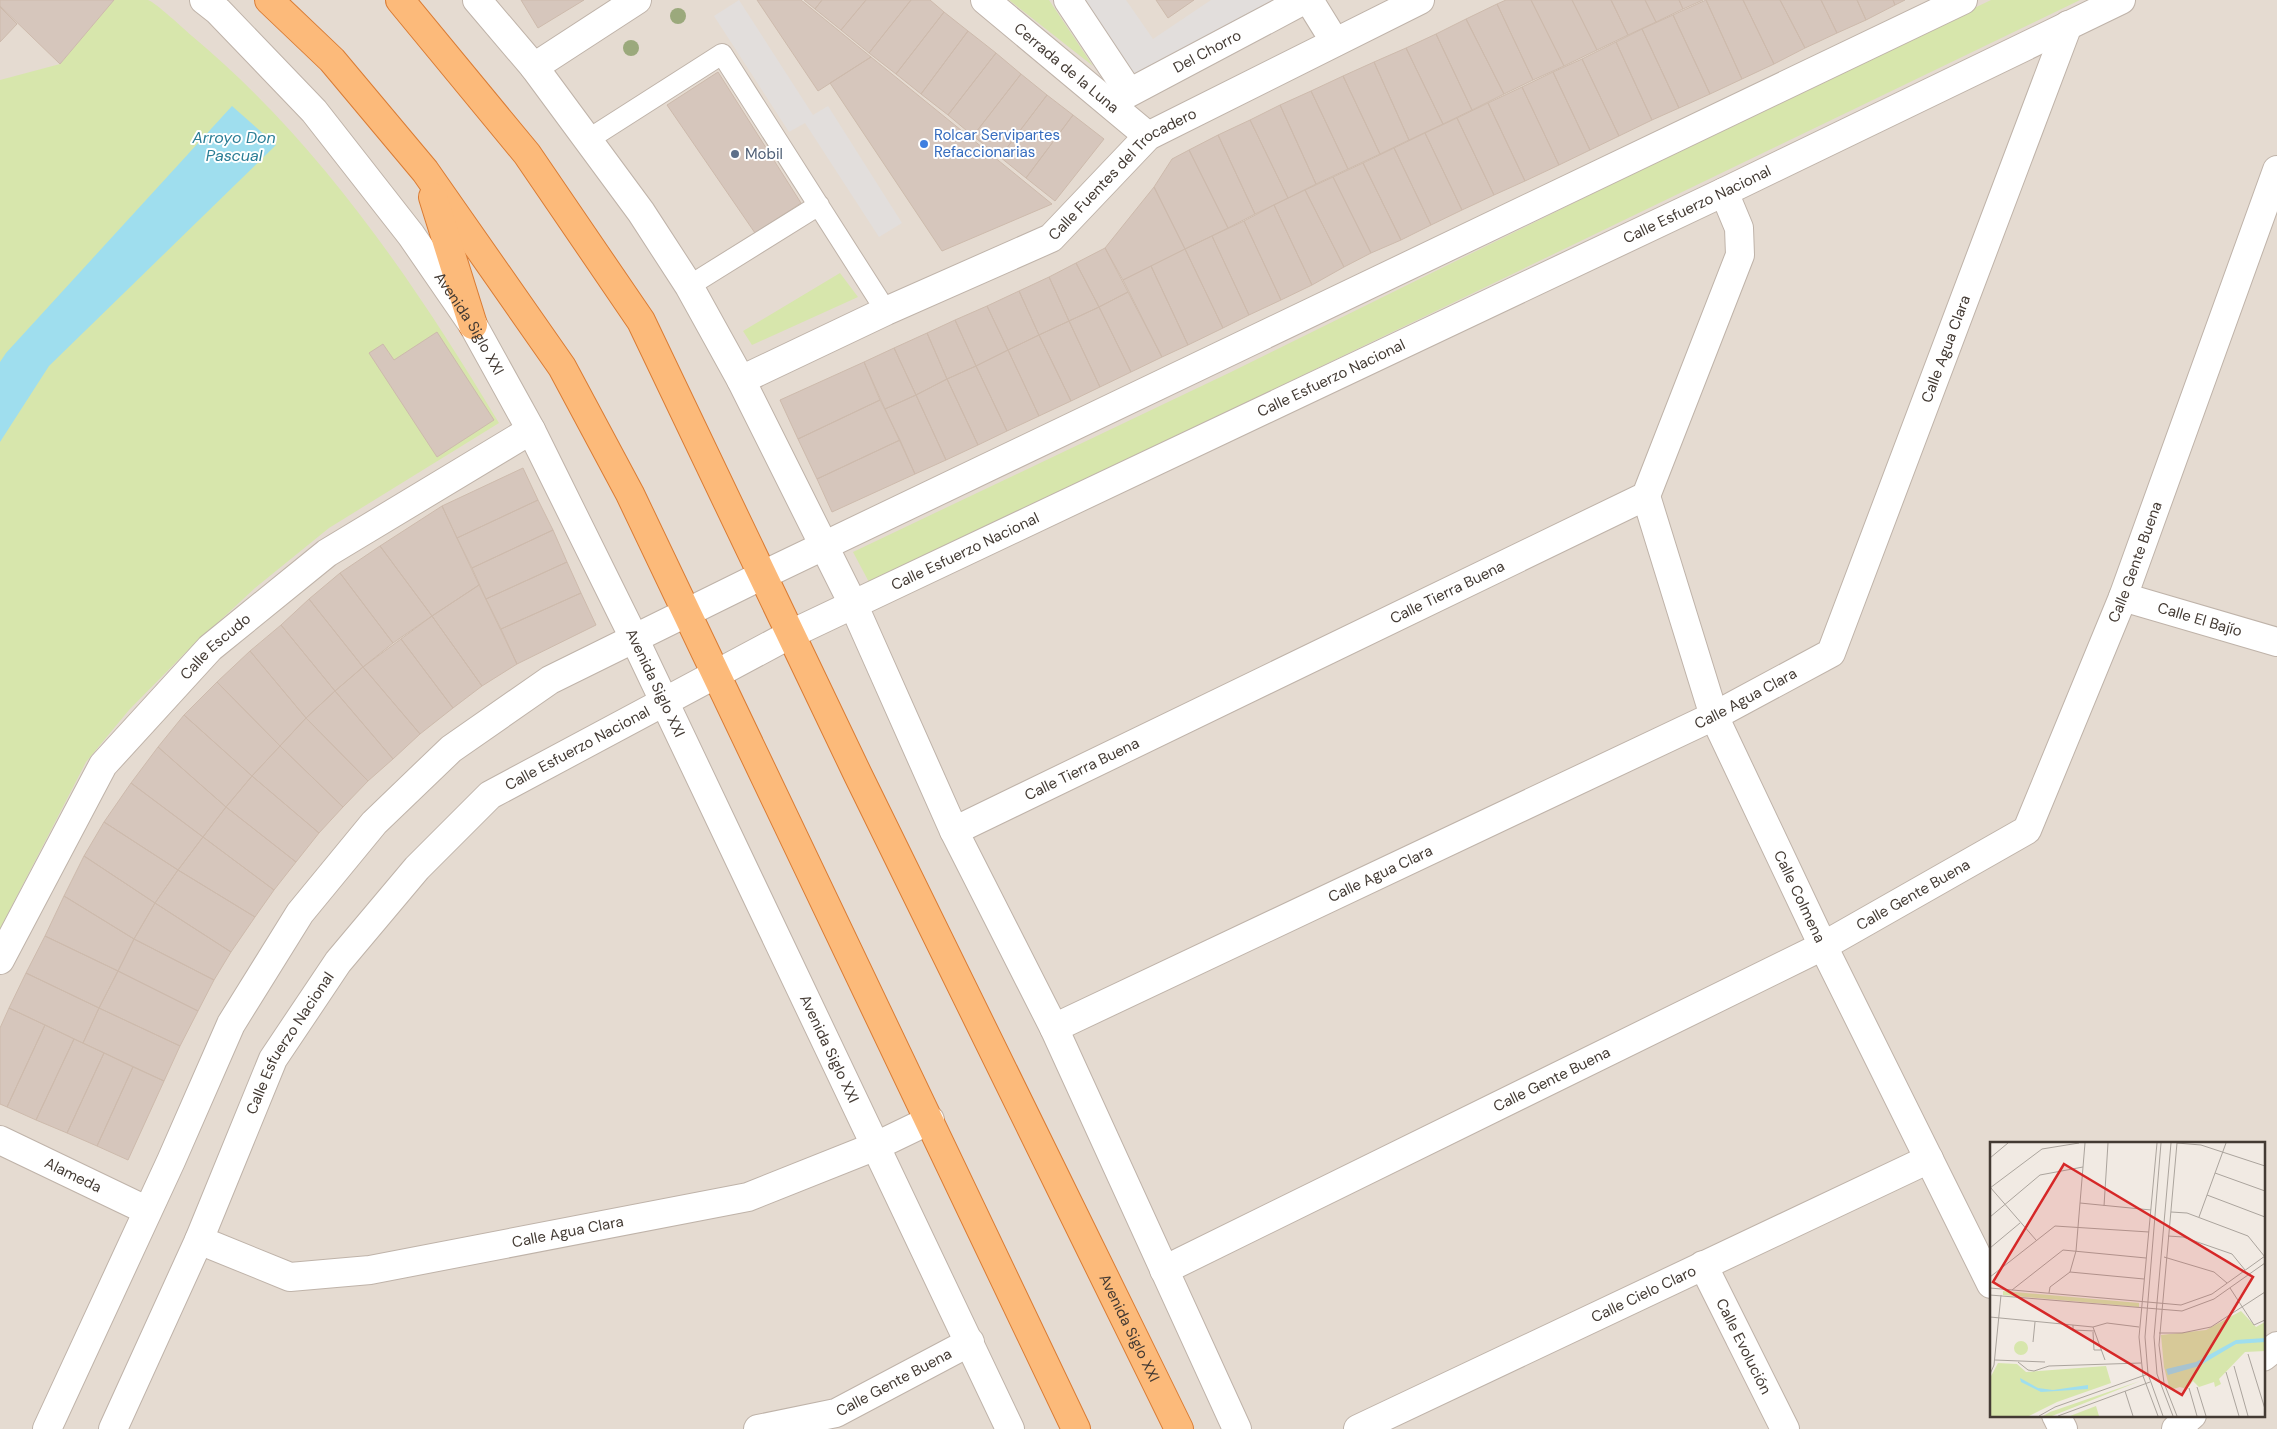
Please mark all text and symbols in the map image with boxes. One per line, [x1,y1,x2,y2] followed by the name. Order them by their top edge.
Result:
[1010,18,1123,118] street label: Cerrada de la Luna
[1170,25,1245,78] street label: Del Chorro
[1044,103,1200,245] street label: Calle Fuentes del Trocadero
[934,125,1060,162] place label: Rolcar Servipartes Refaccionarias
[191,127,276,166] water label: Arroyo Don Pascual
[918,138,930,150] marker: Rolcar Servipartes Refaccionarias
[745,144,783,164] place label: Mobil
[729,148,741,160] marker: Mobil
[1620,161,1774,248] street label: Calle Esfuerzo Nacional
[430,268,509,379] street label: Avenida Siglo XXI
[1916,292,1975,405] street label: Calle Agua Clara
[1254,334,1408,422] street label: Calle Esfuerzo Nacional
[2103,499,2167,626] street label: Calle Gente Buena
[888,508,1042,595] street label: Calle Esfuerzo Nacional
[1387,556,1508,628] street label: Calle Tierra Buena
[2155,598,2245,641] street label: Calle El Bajío
[176,609,255,684] street label: Calle Escudo
[621,625,690,740] street label: Avenida Siglo XXI
[1691,663,1800,734] street label: Calle Agua Clara
[501,701,653,795] street label: Calle Esfuerzo Nacional
[1021,733,1142,805] street label: Calle Tierra Buena
[1325,840,1436,907] street label: Calle Agua Clara
[1769,847,1830,946] street label: Calle Colmena
[1853,854,1974,935] street label: Calle Gente Buena
[241,968,338,1117] street label: Calle Esfuerzo Nacional
[795,991,864,1106] street label: Avenida Siglo XXI
[1490,1042,1613,1117] street label: Calle Gente Buena
[1990,1142,2264,1416] inset map
[41,1153,105,1197] street label: Alameda
[510,1211,625,1252] street label: Calle Agua Clara
[1588,1261,1699,1327] street label: Calle Cielo Claro
[1095,1271,1164,1385] street label: Avenida Siglo XXI
[1711,1295,1776,1398] street label: Calle Evolución
[833,1344,955,1421] street label: Calle Gente Buena

